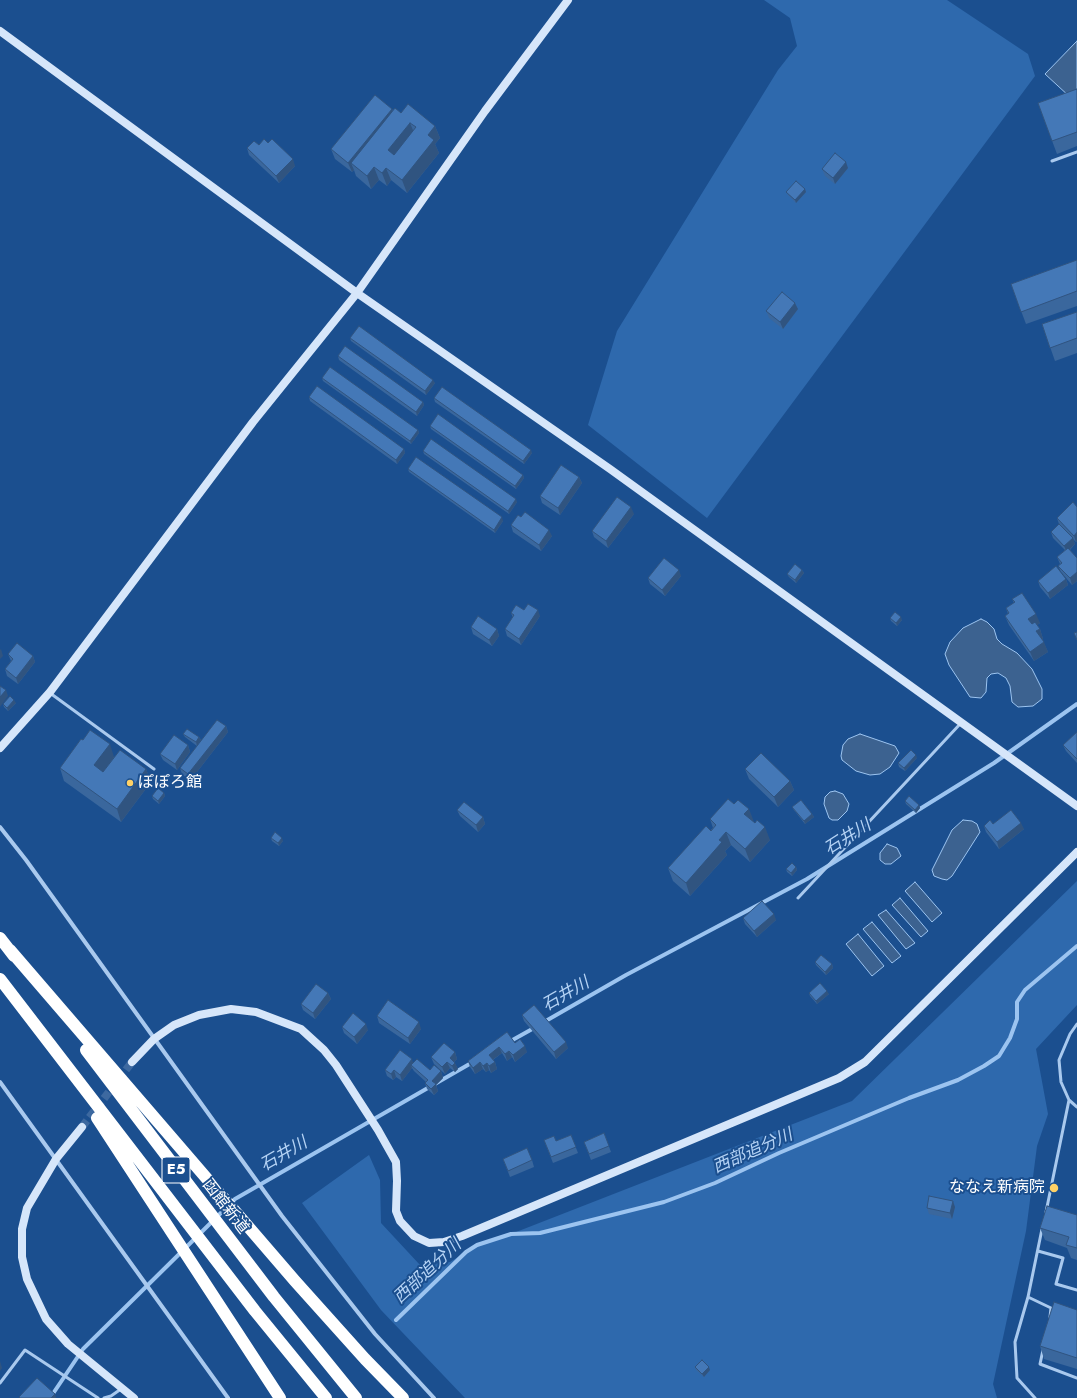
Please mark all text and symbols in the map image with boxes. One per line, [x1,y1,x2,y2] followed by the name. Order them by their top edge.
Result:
[138,773,202,793] place label: ぽぽろ館
[125,778,135,788] marker: ぽぽろ館
[821,816,875,860] water label: 石井川
[539,973,593,1017] water label: 石井川
[710,1125,796,1179] water label: 西部追分川
[257,1133,311,1177] water label: 石井川
[162,1157,190,1183] road number: E5
[198,1176,252,1238] street label: 函館新道
[949,1178,1045,1198] place label: ななえ新病院
[1048,1182,1060,1194] marker: ななえ新病院
[390,1236,466,1308] water label: 西部追分川

